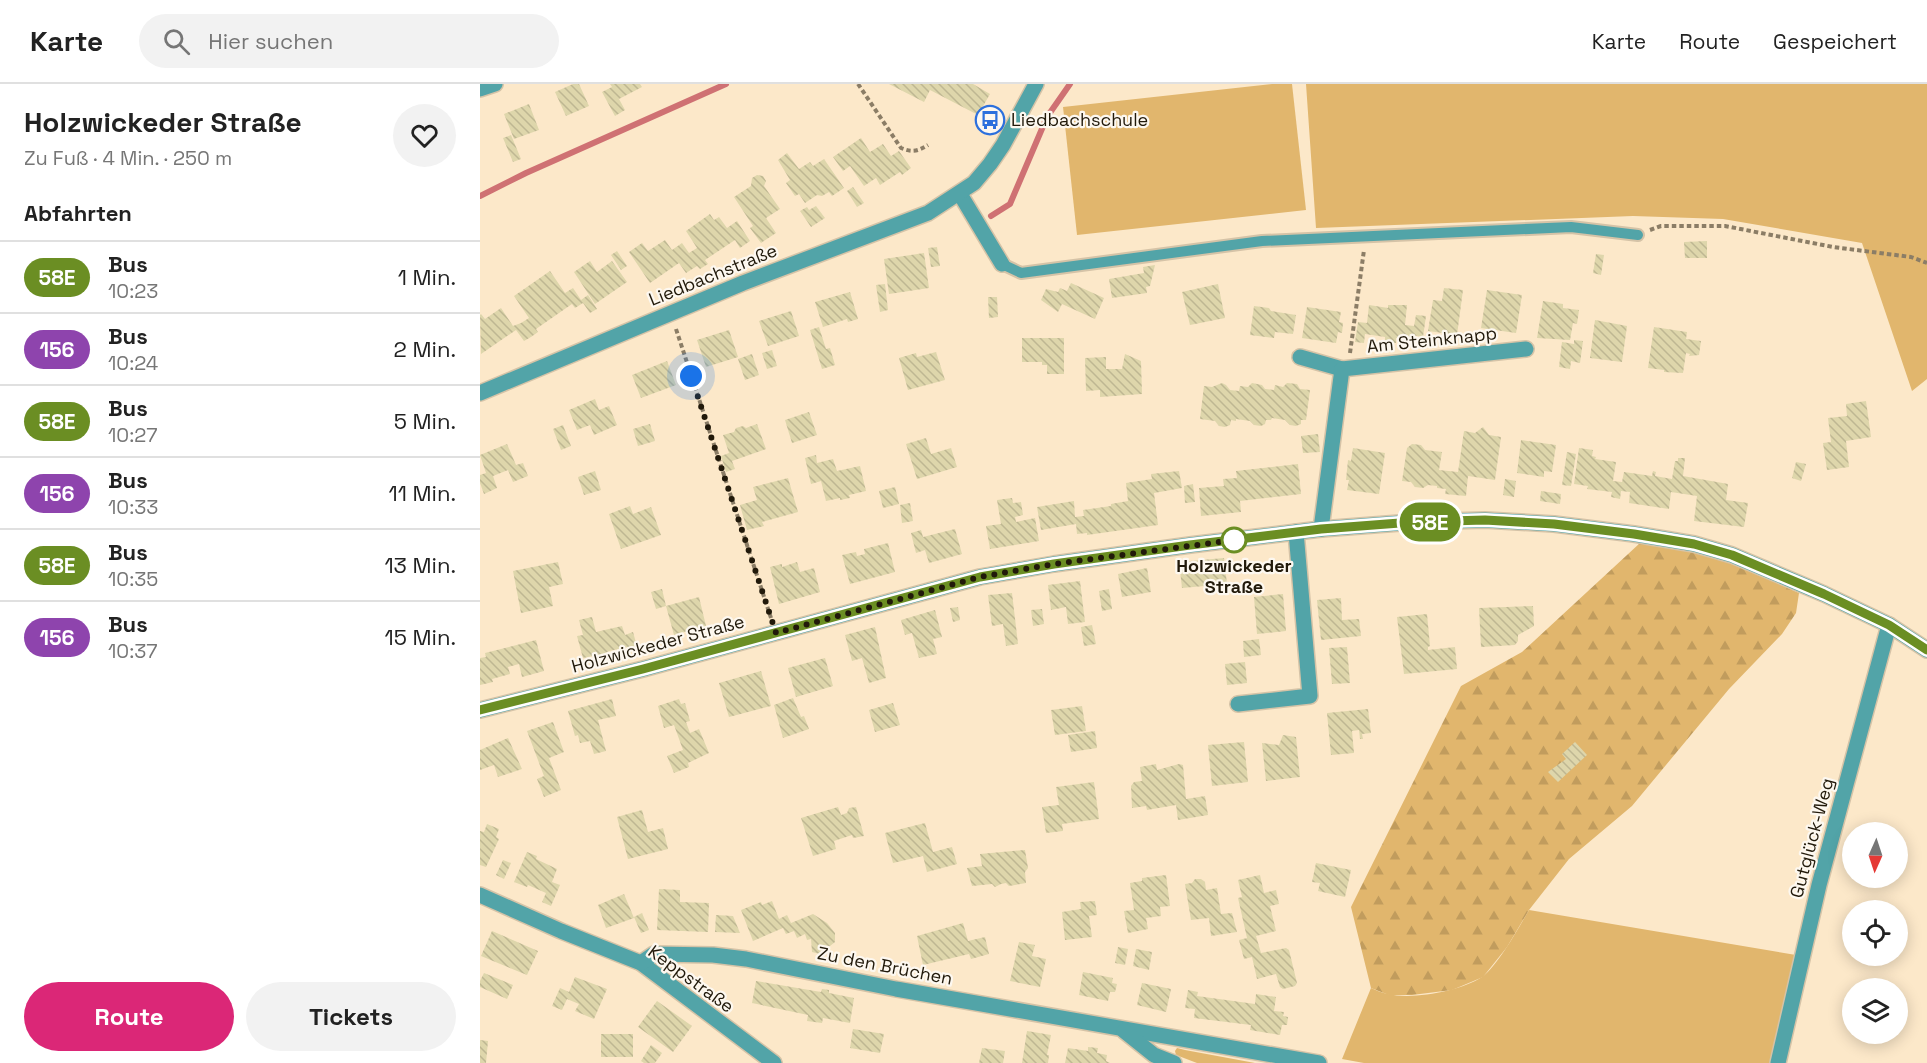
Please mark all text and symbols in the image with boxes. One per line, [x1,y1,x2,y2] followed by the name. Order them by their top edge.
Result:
[139,14,559,68] search box
[30,23,103,59] text: Karte
[160,25,193,58] icon: search
[208,27,333,55] text: Hier suchen
[1592,28,1646,55] text: Karte
[1679,28,1740,55] text: Route
[1773,28,1897,55] text: Gespeichert
[24,104,302,140] text: Holzwickeder Straße
[393,104,456,167] button: heart
[974,104,1006,136] bus stop icon: Liedbachschule
[1011,108,1148,131] place label: Liedbachschule
[24,145,232,171] text: Zu Fuß · 4 Min. · 250 m
[24,199,132,227] text: Abfahrten
[645,238,780,311] street label: Liedbachstraße
[108,250,148,278] text: Bus
[398,263,456,291] text: 1 Min.
[39,264,75,291] text: 58E
[108,278,158,304] text: 10:23
[1366,321,1498,358] street label: Am Steinknapp
[108,322,148,350] text: Bus
[394,335,456,363] text: 2 Min.
[39,336,75,363] text: 156
[108,350,158,376] text: 10:24
[676,361,706,391] your location
[108,394,148,422] text: Bus
[394,407,456,435] text: 5 Min.
[39,408,75,435] text: 58E
[108,422,157,448] text: 10:27
[108,466,148,494] text: Bus
[388,479,456,507] text: 11 Min.
[39,480,75,507] text: 156
[108,494,158,520] text: 10:33
[1396,502,1464,542] line badge: 58E
[1412,509,1448,536] text: 58E
[1221,527,1247,553] marker: Holzwickeder Straße
[108,538,148,566] text: Bus
[384,551,456,579] text: 13 Min.
[39,552,75,579] text: 58E
[1176,554,1292,598] place label: Holzwickeder Straße
[108,566,158,592] text: 10:35
[569,609,747,678] street label: Holzwickeder Straße
[108,610,148,638] text: Bus
[384,623,456,651] text: 15 Min.
[39,624,75,651] text: 156
[108,638,158,664] text: 10:37
[1784,775,1839,900] street label: Gutglück-Weg
[1842,822,1908,888] north arrow
[1842,822,1908,1044] map controls
[1842,900,1908,966] button: locate
[644,940,739,1018] street label: Keppstraße
[816,941,955,990] street label: Zu den Brüchen
[1842,978,1908,1044] button: layers
[24,982,234,1051] button: Route
[246,982,456,1051] button: Tickets

